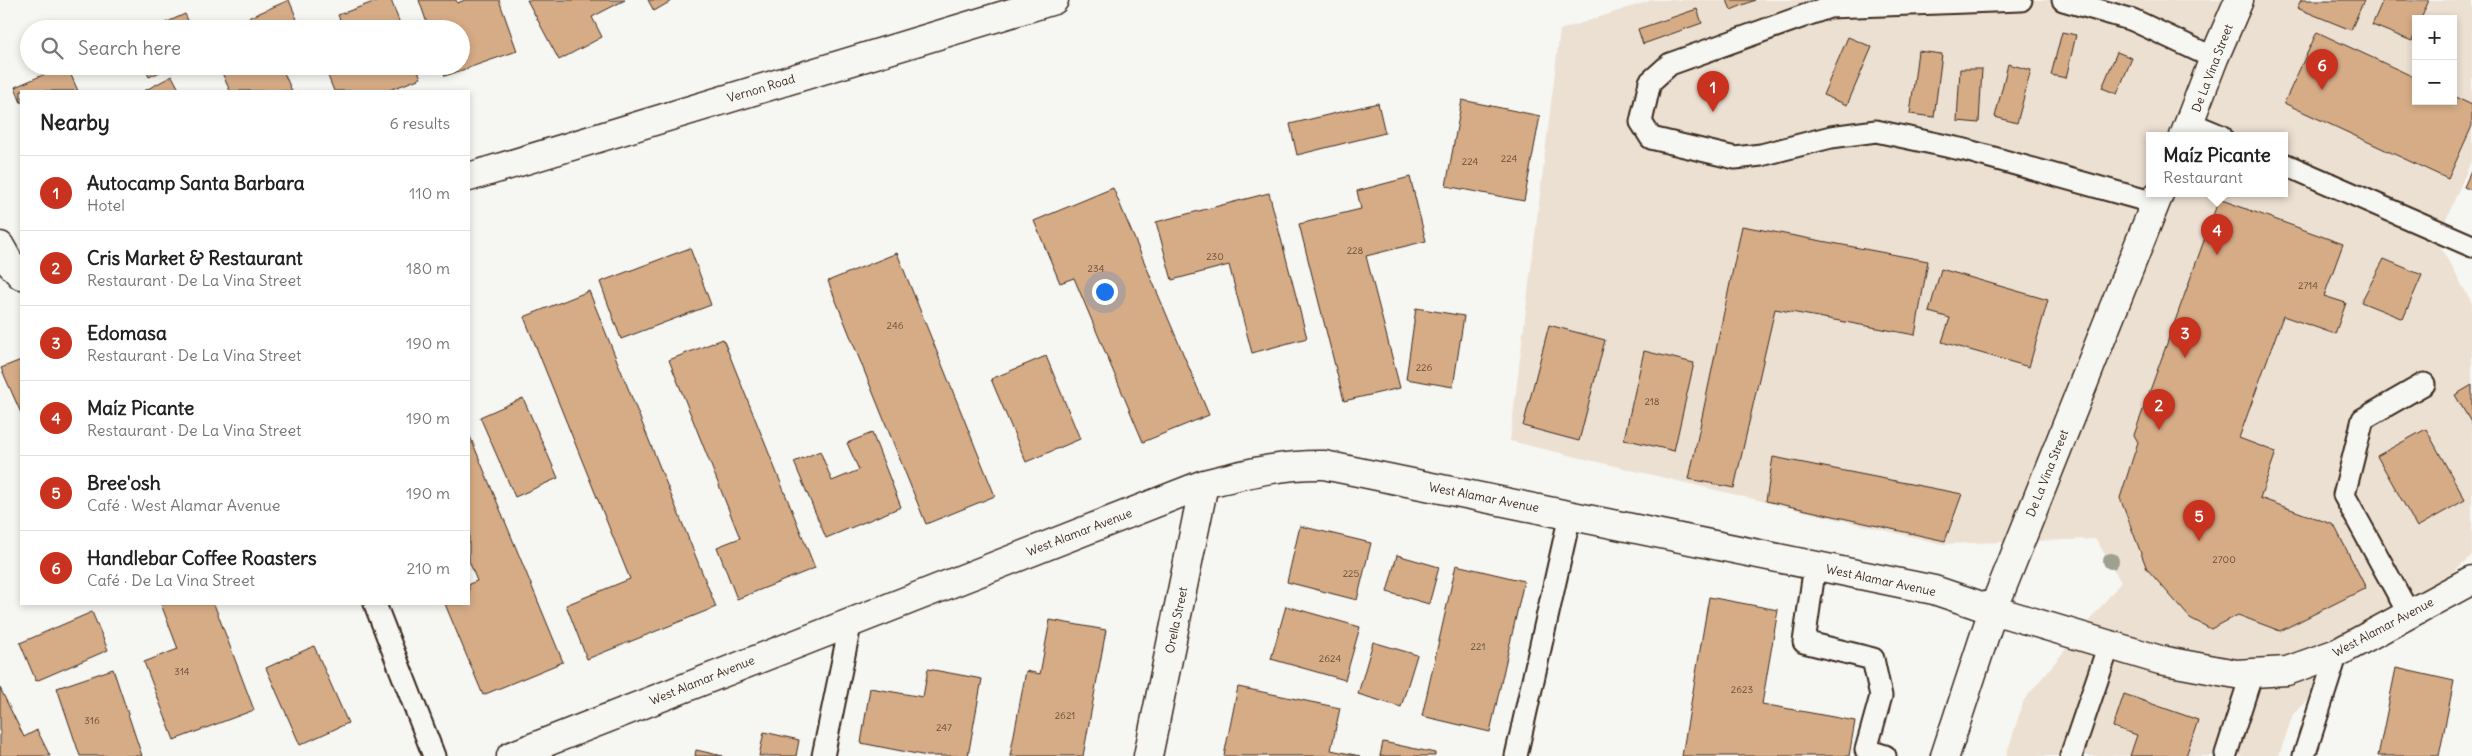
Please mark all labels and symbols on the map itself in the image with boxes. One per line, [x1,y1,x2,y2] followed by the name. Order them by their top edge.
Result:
[2188,22,2236,114] street label: De La Vina Street
[2306,49,2338,90] pin: 6
[725,71,797,105] street label: Vernon Road
[1697,71,1729,112] pin: 1
[1501,152,1518,165] house number: 224
[1462,155,1479,168] house number: 224
[2201,214,2233,255] pin: 4
[1347,244,1364,257] house number: 228
[1206,250,1224,263] house number: 230
[1088,262,1105,275] house number: 234
[1092,279,1118,305] your location
[2298,279,2318,292] house number: 2714
[2169,317,2201,358] pin: 3
[887,319,904,332] house number: 246
[1416,361,1433,374] house number: 226
[2143,389,2175,430] pin: 2
[1644,395,1660,408] house number: 218
[2023,427,2071,519] street label: De La Vina Street
[1428,479,1540,515] street label: West Alamar Avenue
[2183,500,2215,541] pin: 5
[1024,505,1134,559] street label: West Alamar Avenue
[2212,553,2236,566] house number: 2700
[1825,561,1937,599] street label: West Alamar Avenue
[1343,567,1360,580] house number: 225
[1162,585,1190,655] street label: Orella Street
[2330,594,2436,660] street label: West Alamar Avenue
[1471,640,1485,653] house number: 221
[647,652,757,708] street label: West Alamar Avenue
[1319,652,1341,665] house number: 2624
[174,665,190,678] house number: 314
[1731,683,1754,696] house number: 2623
[1055,709,1075,722] house number: 2621
[84,714,100,727] house number: 316
[936,721,952,734] house number: 247

